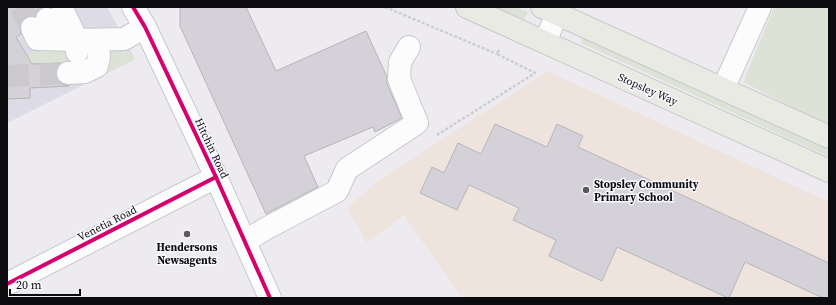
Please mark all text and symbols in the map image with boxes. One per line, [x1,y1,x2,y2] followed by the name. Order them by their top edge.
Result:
[616,70,680,109] street label: Stopsley Way
[191,116,232,181] street label: Hitchin Road
[594,177,699,205] place label: Stopsley Community Primary School
[581,185,591,195] marker: Stopsley Community Primary School
[75,202,140,245] street label: Venetia Road
[182,229,192,239] marker: Hendersons Newsagents
[157,240,217,268] place label: Hendersons Newsagents
[10,271,80,297] scale bar
[16,277,42,293] text: 20 m

